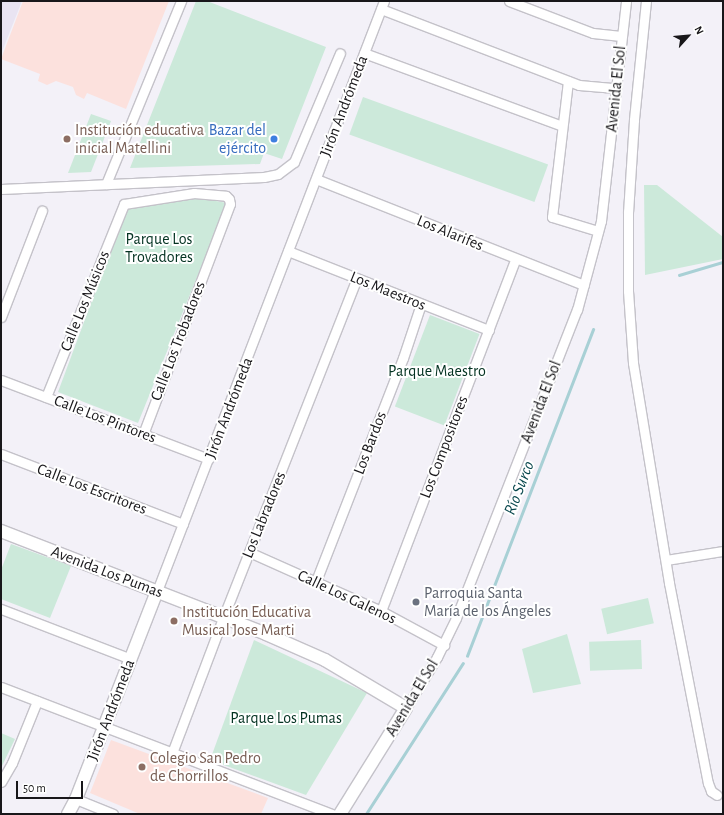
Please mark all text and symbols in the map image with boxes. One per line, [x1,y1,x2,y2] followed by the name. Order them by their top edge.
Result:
[668,16,708,56] north arrow
[692,24,706,36] text: N
[602,45,630,133] street label: Avenida El Sol
[316,53,372,159] street label: Jirón Andrómeda
[75,120,204,158] place label: Institución educativa inicial Matellini
[209,120,266,158] place label: Bazar del ejército
[62,134,72,144] marker: Institución educativa inicial Matellini
[269,134,279,144] marker: Bazar del ejército
[414,211,486,255] street label: Los Alarifes
[125,229,193,267] park label: Parque Los Trovadores
[56,248,114,354] street label: Calle Los Músicos
[347,267,429,315] street label: Los Maestros
[146,279,210,403] street label: Calle Los Trobadores
[201,355,257,461] street label: Jirón Andrómeda
[517,358,565,446] street label: Avenida El Sol
[388,361,486,381] park label: Parque Maestro
[51,391,159,447] street label: Calle Los Pintores
[416,393,472,501] street label: Los Compositores
[349,409,391,477] street label: Los Bardos
[499,458,539,518] water label: Río Surco
[34,459,150,519] street label: Calle Los Escritores
[238,469,290,561] street label: Los Labradores
[48,542,166,602] street label: Avenida Los Pumas
[295,566,399,628] street label: Calle Los Galenos
[424,583,551,621] place label: Parroquia Santa María de los Ángeles
[411,597,421,607] marker: Parroquia Santa María de los Ángeles
[182,602,311,640] place label: Institución Educativa Musical Jose Marti
[169,616,179,626] marker: Institución Educativa Musical Jose Marti
[381,656,443,740] street label: Avenida El Sol
[83,657,139,763] street label: Jirón Andrómeda
[230,708,342,728] park label: Parque Los Pumas
[150,748,261,786] place label: Colegio San Pedro de Chorrillos
[137,762,147,772] marker: Colegio San Pedro de Chorrillos
[18,773,85,799] scale bar
[23,782,46,794] text: 50 m

